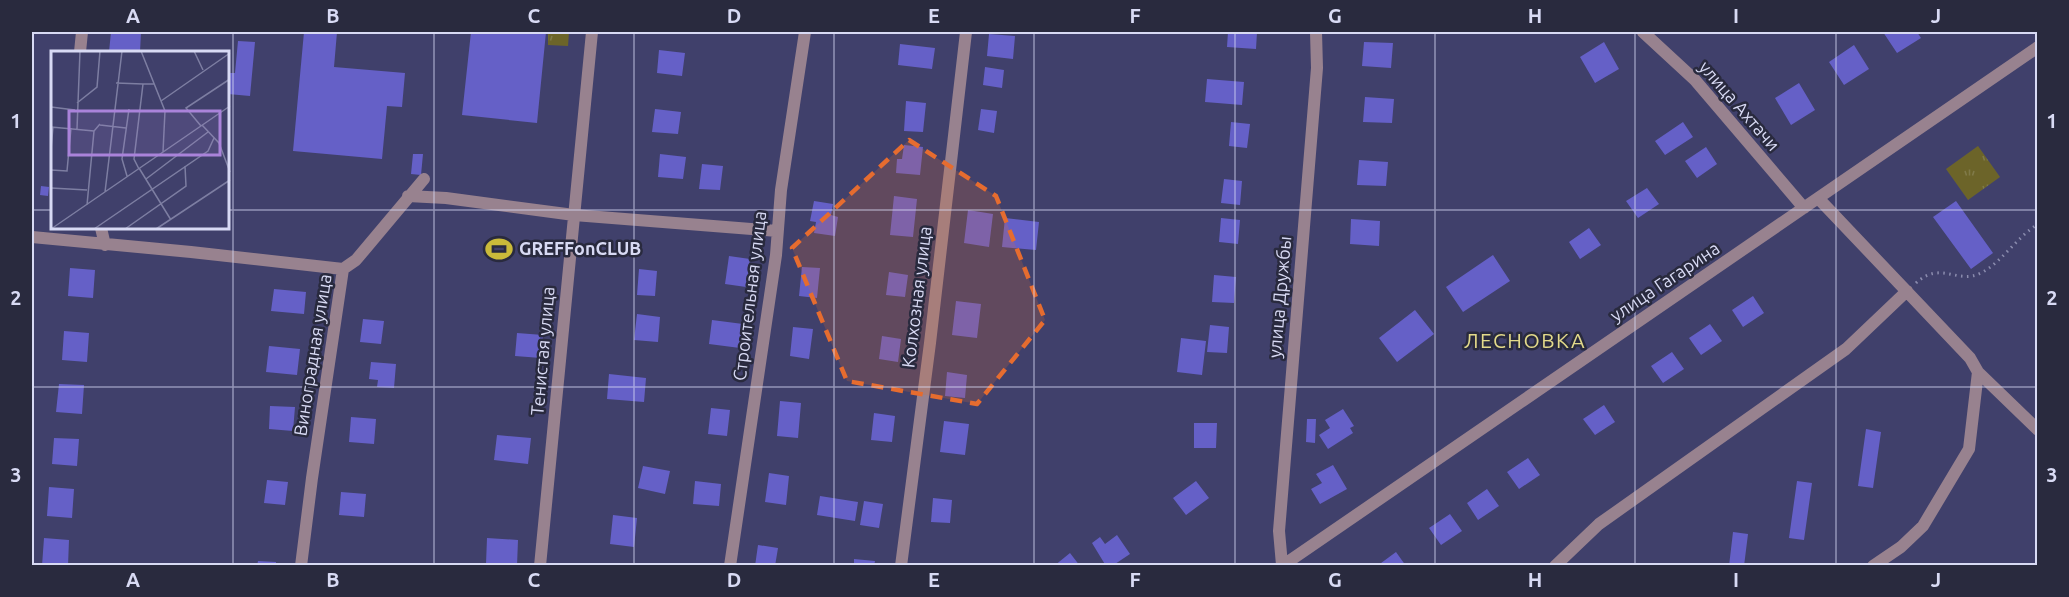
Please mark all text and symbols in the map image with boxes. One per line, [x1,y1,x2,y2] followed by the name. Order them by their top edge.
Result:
[126,4,140,27] text: A
[326,4,340,27] text: B
[528,4,541,27] text: C
[727,4,741,27] text: D
[928,4,940,27] text: E
[1129,4,1141,27] text: F
[1328,4,1342,27] text: G
[1528,4,1542,27] text: H
[1733,4,1739,27] text: I
[1931,4,1941,27] text: J
[51,51,230,230] inset map
[1695,57,1784,154] street label: улица Ахтачи
[10,109,22,132] text: 1
[2046,109,2058,132] text: 1
[729,210,769,382] street label: Строительная улица
[897,225,935,369] street label: Колхозная улица
[484,234,514,264] sports icon: GREFFonCLUB
[1264,235,1294,359] street label: улица Дружбы
[1606,237,1723,325] street label: улица Гагарина
[519,238,641,258] place label: GREFFonCLUB
[289,273,335,437] street label: Виноградная улица
[10,286,22,309] text: 2
[526,286,558,416] street label: Тенистая улица
[2046,286,2058,309] text: 2
[1464,328,1586,352] district label: ЛЕСНОВКА
[10,463,22,486] text: 3
[2046,463,2058,486] text: 3
[126,568,140,591] text: A
[326,568,340,591] text: B
[528,568,541,591] text: C
[727,568,741,591] text: D
[928,568,940,591] text: E
[1129,568,1141,591] text: F
[1328,568,1342,591] text: G
[1528,568,1542,591] text: H
[1733,568,1739,591] text: I
[1931,568,1941,591] text: J

